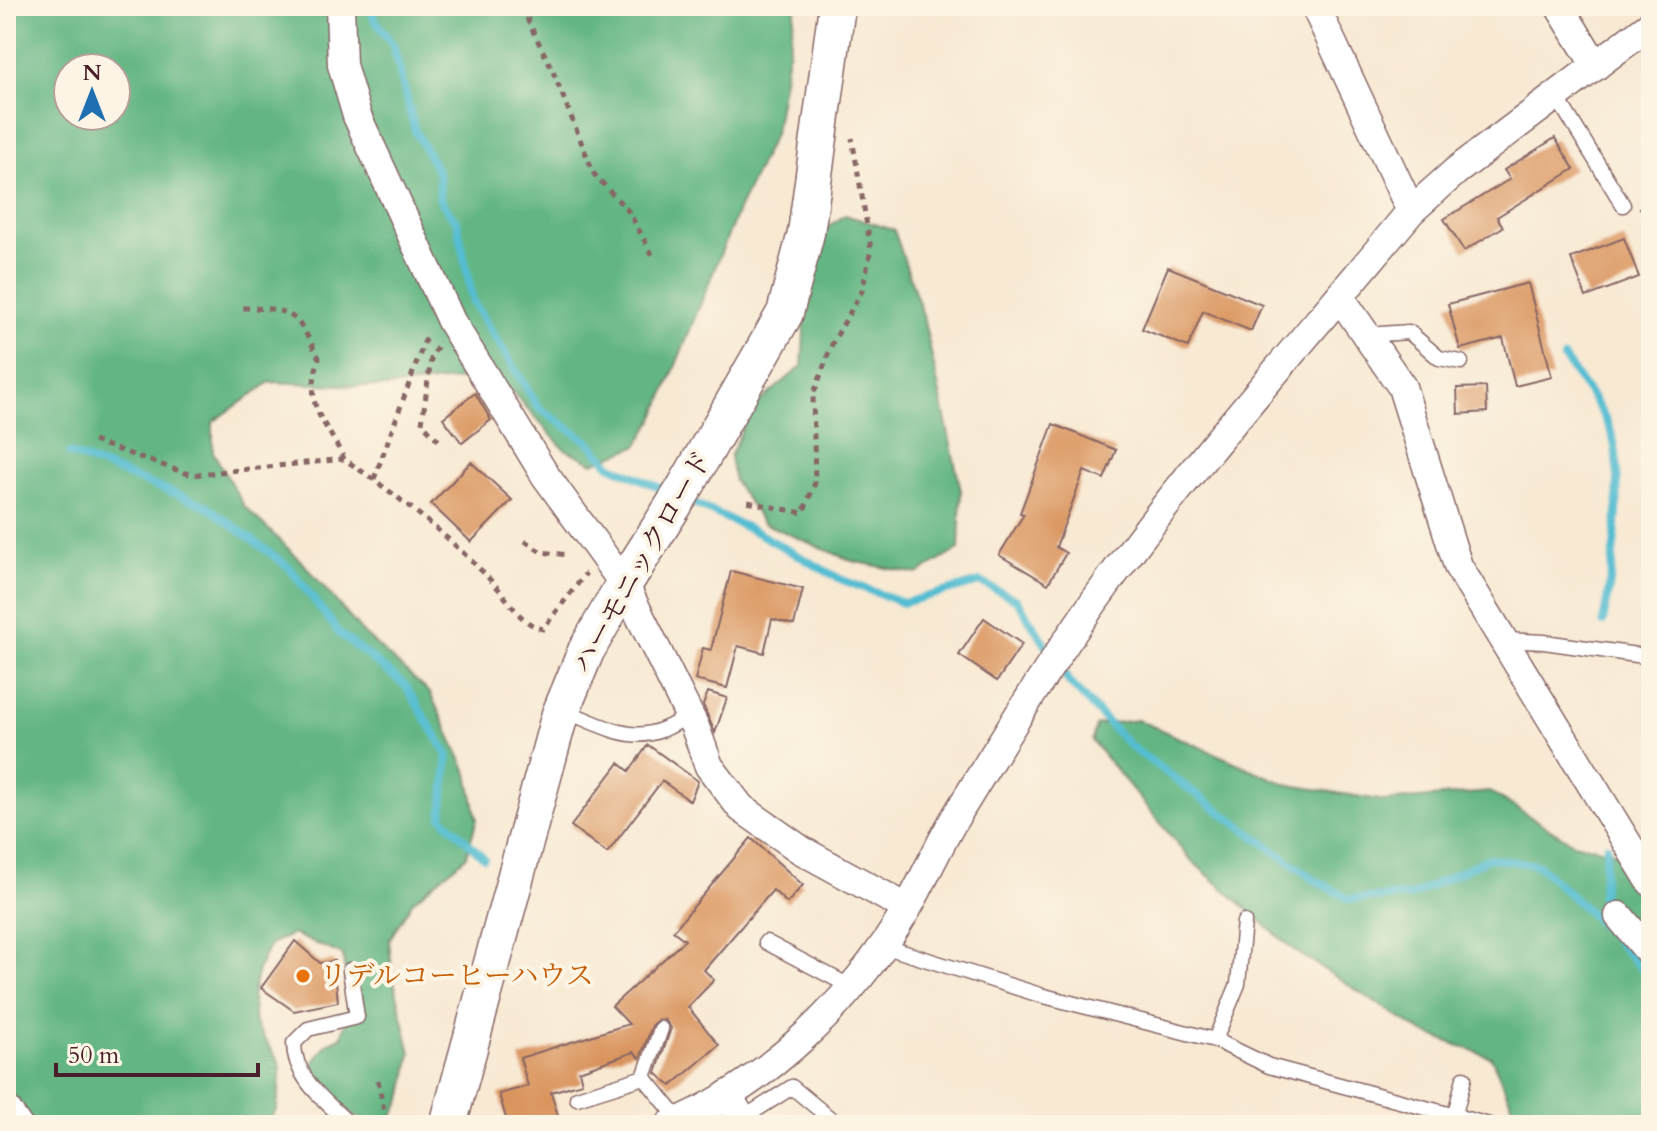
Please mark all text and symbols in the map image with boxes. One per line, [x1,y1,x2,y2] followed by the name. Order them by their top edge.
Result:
[52,52,132,132] north arrow
[82,58,102,88] text: N
[563,444,721,680] street label: ハーモニックロード
[319,957,594,995] place label: リデルコーヒーハウス
[294,967,312,985] marker: リデルコーヒーハウス
[56,1027,258,1077] scale bar
[68,1039,120,1072] text: 50 m

